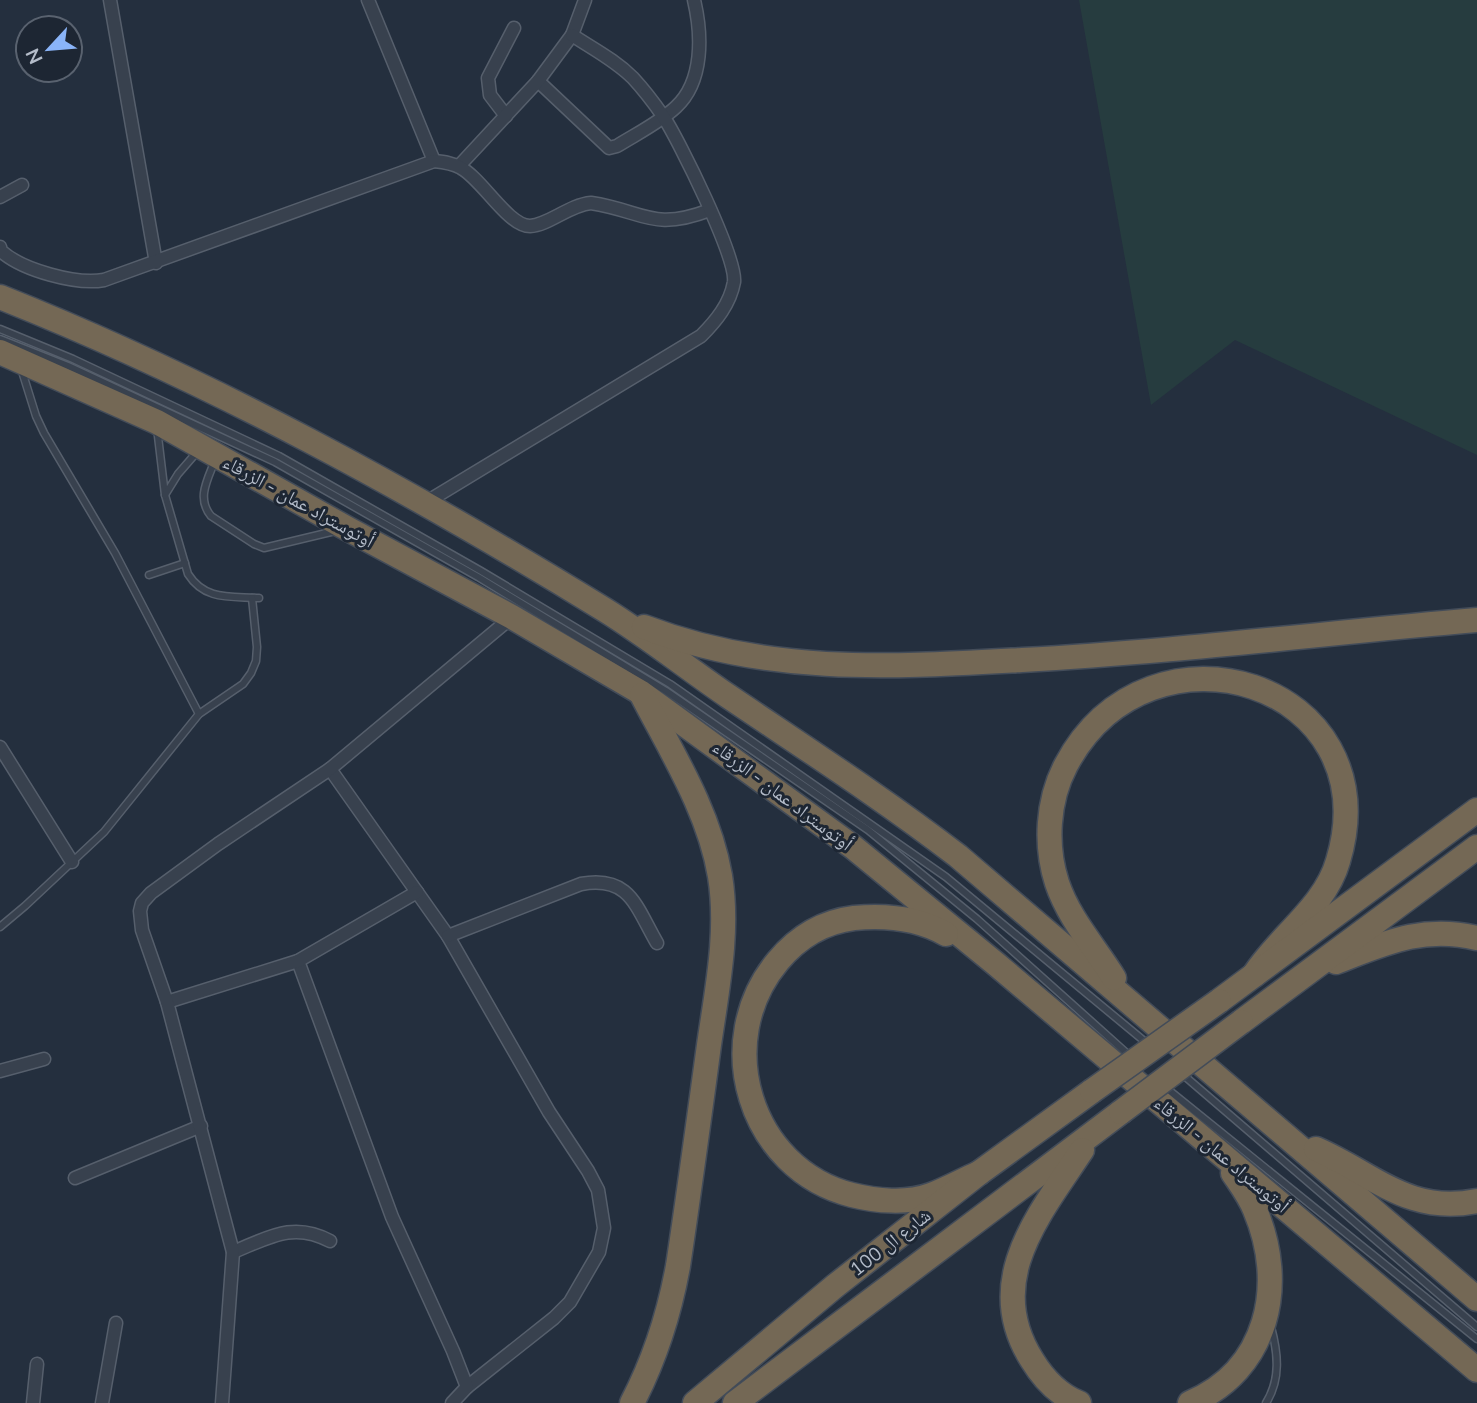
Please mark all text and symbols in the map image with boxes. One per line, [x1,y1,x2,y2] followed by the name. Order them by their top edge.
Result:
[14,14,84,84] north arrow
[20,45,48,68] text: N
[219,449,379,553] street label: أوتوستراد عمان - الزرقاء
[708,734,858,856] street label: أوتوستراد عمان - الزرقاء
[1149,1090,1295,1218] street label: أوتوستراد عمان - الزرقاء
[845,1203,935,1281] street label: شارع ال 100

